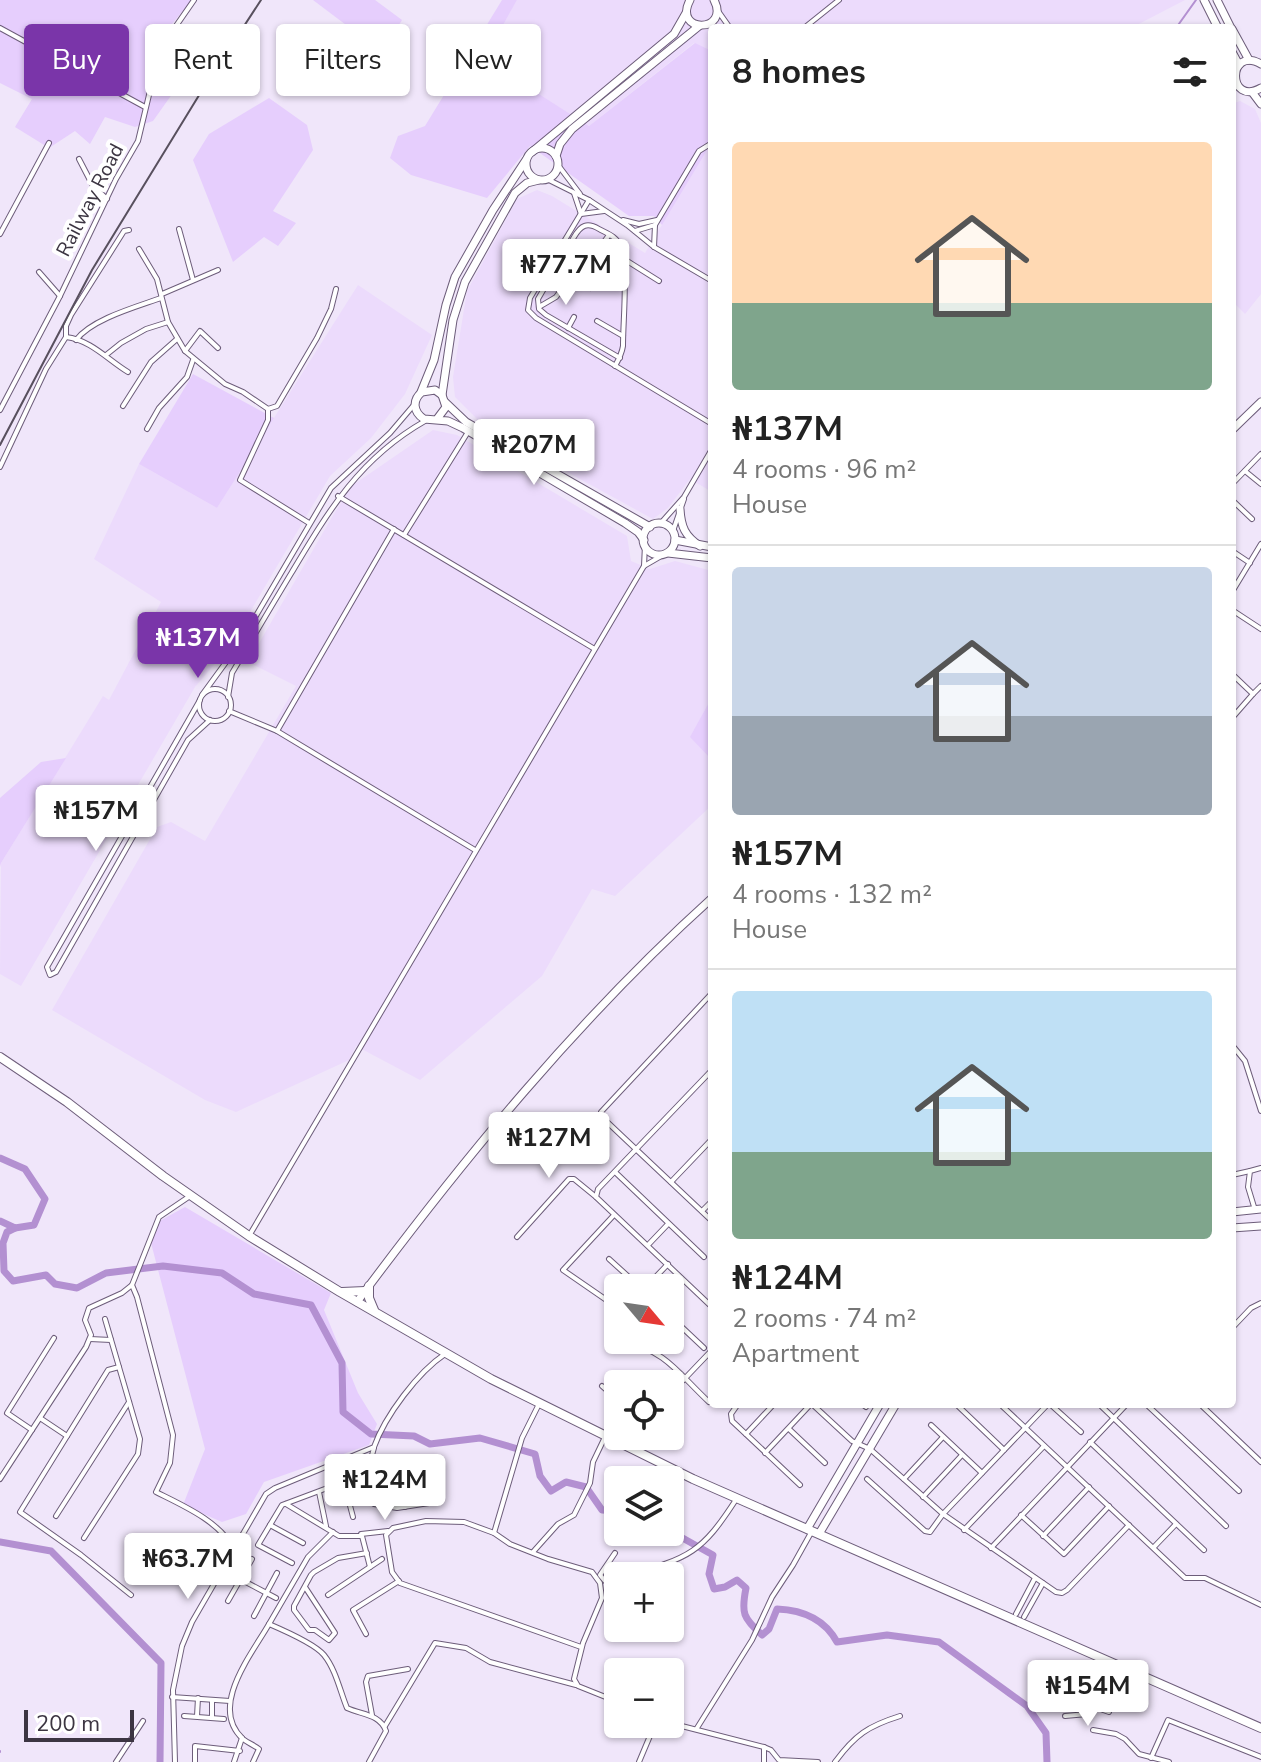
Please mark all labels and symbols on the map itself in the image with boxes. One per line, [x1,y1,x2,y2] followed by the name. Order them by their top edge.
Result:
[50,139,130,261] street label: Railway Road
[501,239,631,307] pin: ₦77.7M
[478,419,590,487] pin: ₦207M
[142,612,254,680] pin: ₦137M
[40,785,152,853] pin: ₦157M
[493,1112,605,1180] pin: ₦127M
[604,1274,684,1354] north arrow
[329,1454,441,1522] pin: ₦124M
[123,1533,253,1601] pin: ₦63.7M
[1032,1660,1144,1728] pin: ₦154M
[24,1706,134,1742] scale bar

